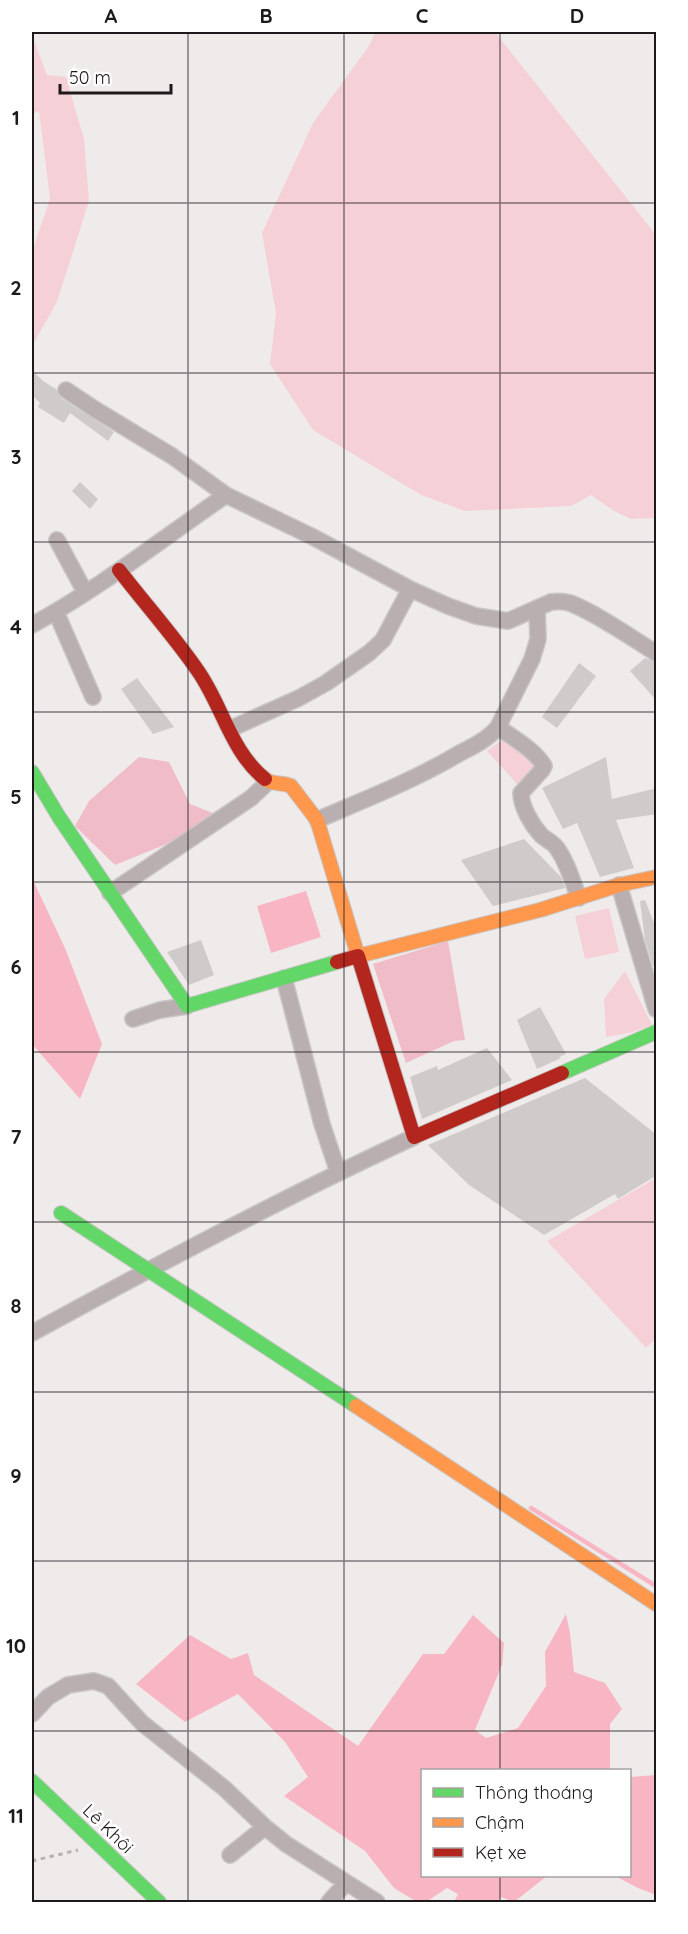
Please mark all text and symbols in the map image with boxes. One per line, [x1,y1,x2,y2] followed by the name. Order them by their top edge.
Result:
[105,3,118,28] text: A
[259,3,273,28] text: B
[416,3,429,28] text: C
[570,3,584,28] text: D
[60,57,171,95] scale bar
[69,66,111,89] text: 50 m
[12,105,20,130] text: 1
[10,275,22,300] text: 2
[11,444,21,469] text: 3
[10,614,22,639] text: 4
[10,784,22,809] text: 5
[10,954,22,979] text: 6
[11,1124,22,1149] text: 7
[11,1293,22,1318] text: 8
[10,1463,22,1488] text: 9
[6,1633,26,1658] text: 10
[421,1769,631,1877] legend
[475,1781,593,1804] text: Thông thoáng
[78,1799,139,1858] street label: Lê Khôi
[8,1803,24,1828] text: 11
[475,1811,524,1834] text: Chậm
[475,1841,527,1864] text: Kẹt xe

